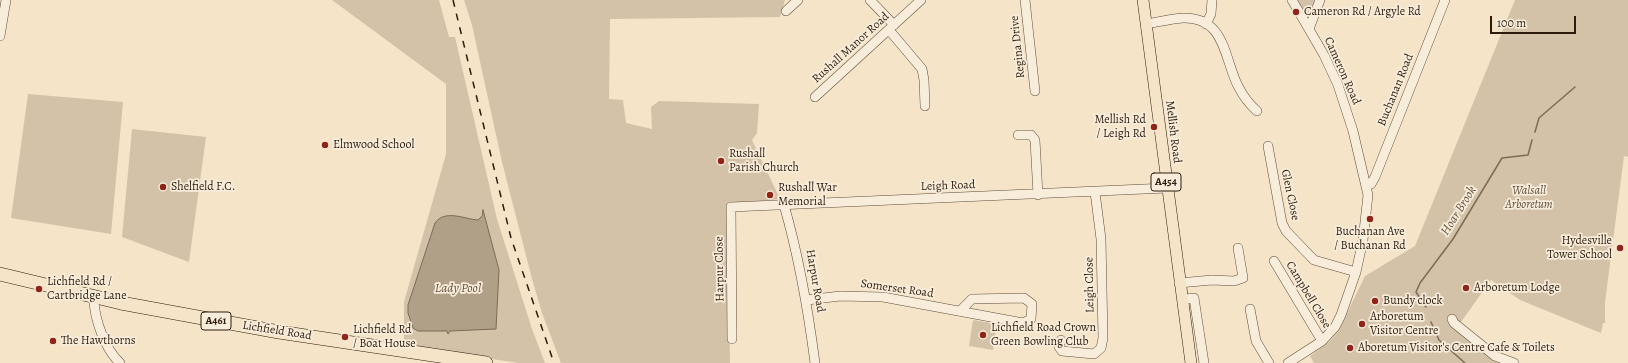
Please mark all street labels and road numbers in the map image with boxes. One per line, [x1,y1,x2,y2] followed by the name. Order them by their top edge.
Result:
[810,10,892,86] street label: Rushall Manor Road
[1008,15,1028,79] street label: Regina Drive
[1321,35,1363,107] street label: Cameron Road
[1375,52,1417,128] street label: Buchanan Road
[1162,100,1184,164] street label: Mellish Road
[1278,168,1302,222] street label: Glen Close
[1151,173,1181,191] road number: A454
[920,178,976,194] street label: Leigh Road
[712,236,728,302] street label: Harpur Close
[802,248,828,314] street label: Harpur Road
[1082,257,1098,313] street label: Leigh Close
[1282,259,1334,331] street label: Campbell Close
[860,277,934,301] street label: Somerset Road
[201,312,231,330] road number: A461
[241,318,313,344] street label: Lichfield Road

